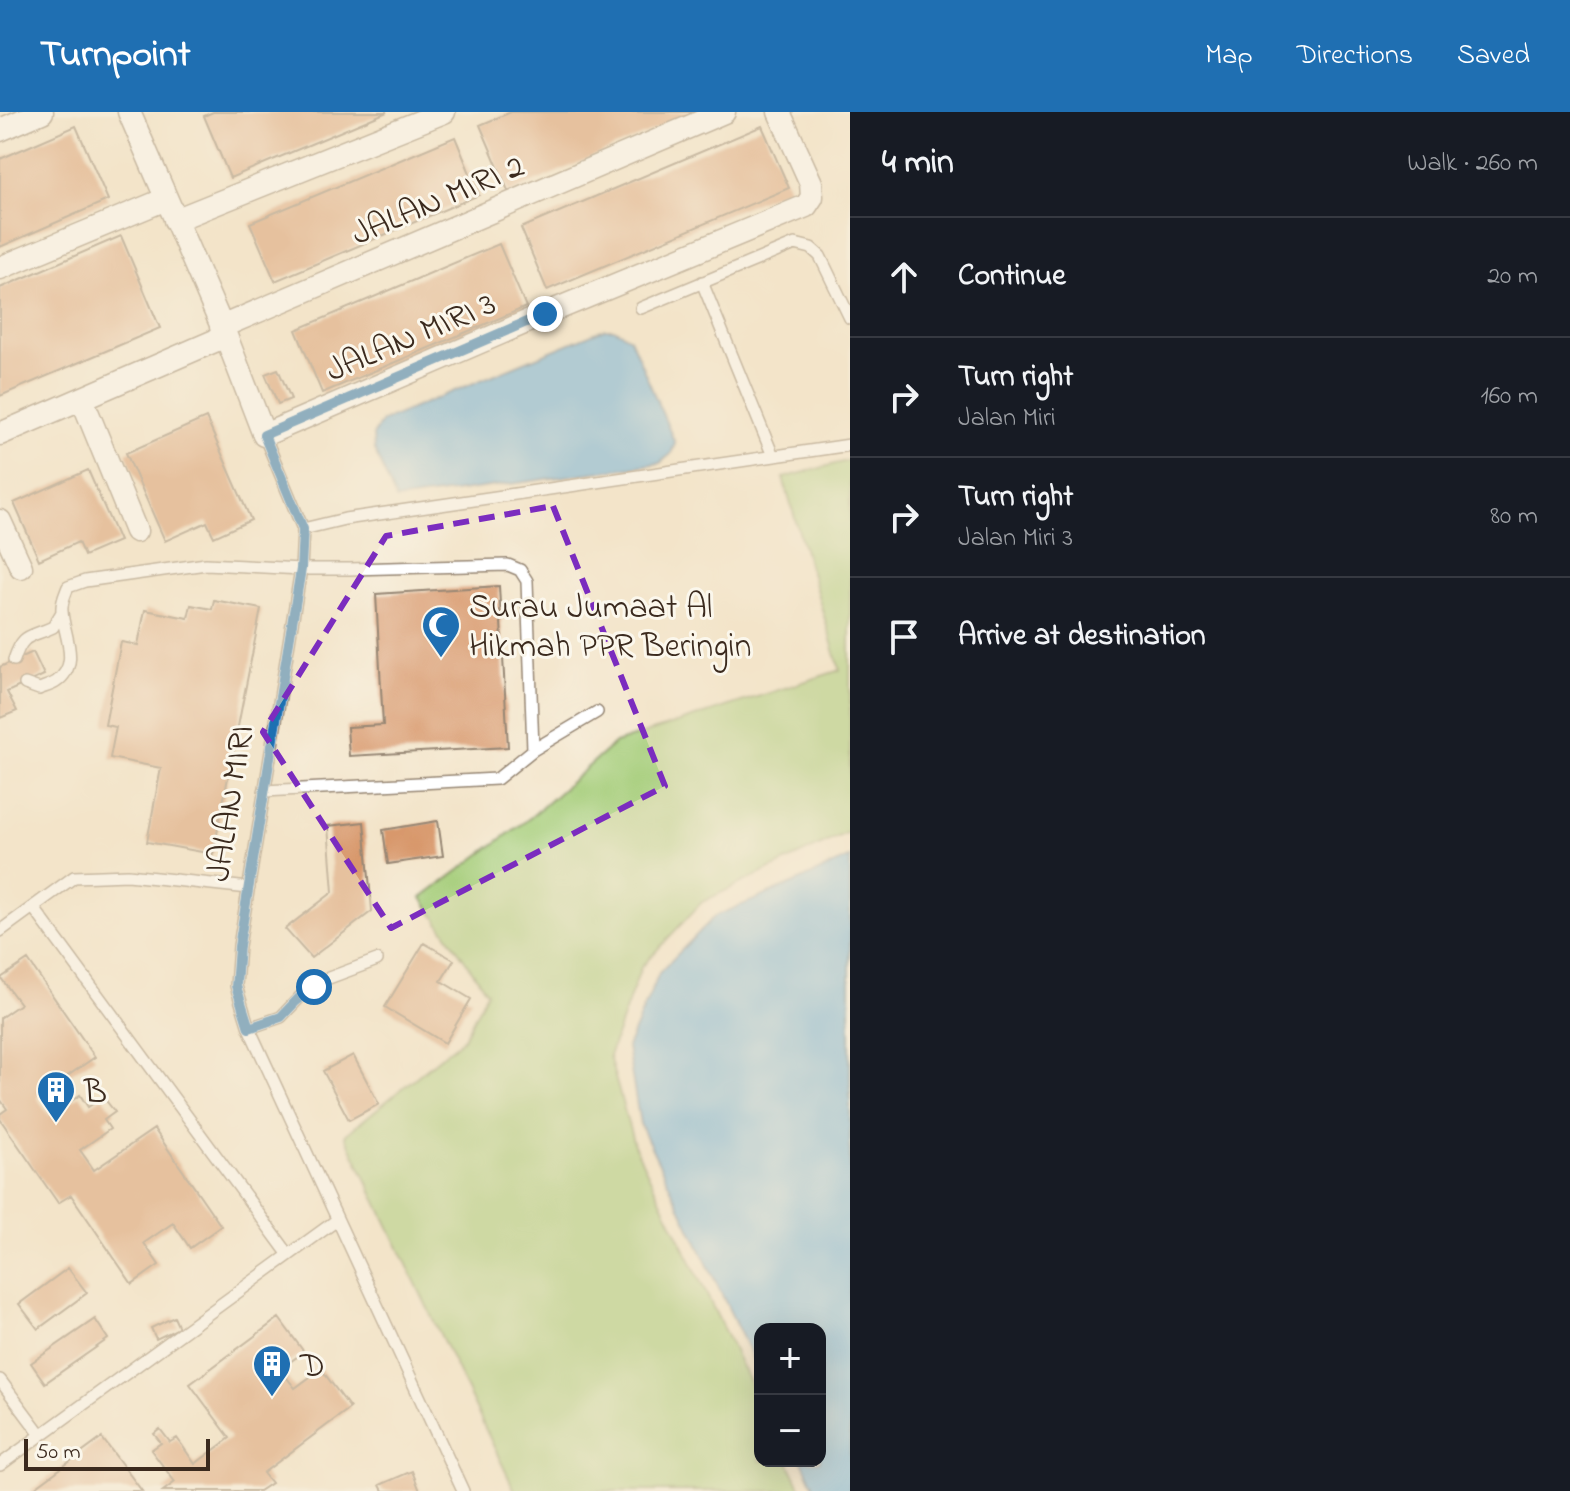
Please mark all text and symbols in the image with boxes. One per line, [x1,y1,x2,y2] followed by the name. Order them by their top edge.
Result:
[40,28,190,84] text: Turnpoint
[1205,36,1253,77] text: Map
[1297,36,1413,77] text: Directions
[1457,36,1530,77] text: Saved
[882,139,954,189] text: 4 min
[344,143,533,261] street label: JALAN MIRI 2
[1407,145,1538,183] text: Walk · 260 m
[882,255,926,299] icon: ahead
[958,255,1066,299] text: Continue
[1487,258,1538,296] text: 20 m
[319,280,504,397] street label: JALAN MIRI 3
[527,296,563,332] route end
[958,356,1073,400] text: Turn right
[882,375,926,419] icon: right
[1480,378,1538,416] text: 160 m
[958,400,1056,438] text: Jalan Miri
[958,476,1073,520] text: Turn right
[882,495,926,539] icon: right
[1490,498,1538,536] text: 80 m
[958,520,1073,558] text: Jalan Miri 3
[469,584,751,673] place label: Surau Jumaat Al Hikmah PPR Beringin
[420,604,462,659] mosque icon: Surau Jumaat Al Hikmah PPR Beringin
[882,615,926,659] icon: arrive
[958,615,1206,659] text: Arrive at destination
[195,722,269,886] street label: JALAN MIRI
[296,969,332,1005] route start
[35,1069,77,1124] building icon: B
[83,1069,107,1119] place label: B
[754,1323,826,1467] map controls
[754,1323,826,1395] button: +
[251,1343,293,1398] building icon: D
[299,1343,325,1393] place label: D
[754,1395,826,1467] button: −
[24,1435,210,1471] scale bar
[36,1437,81,1469] text: 50 m

